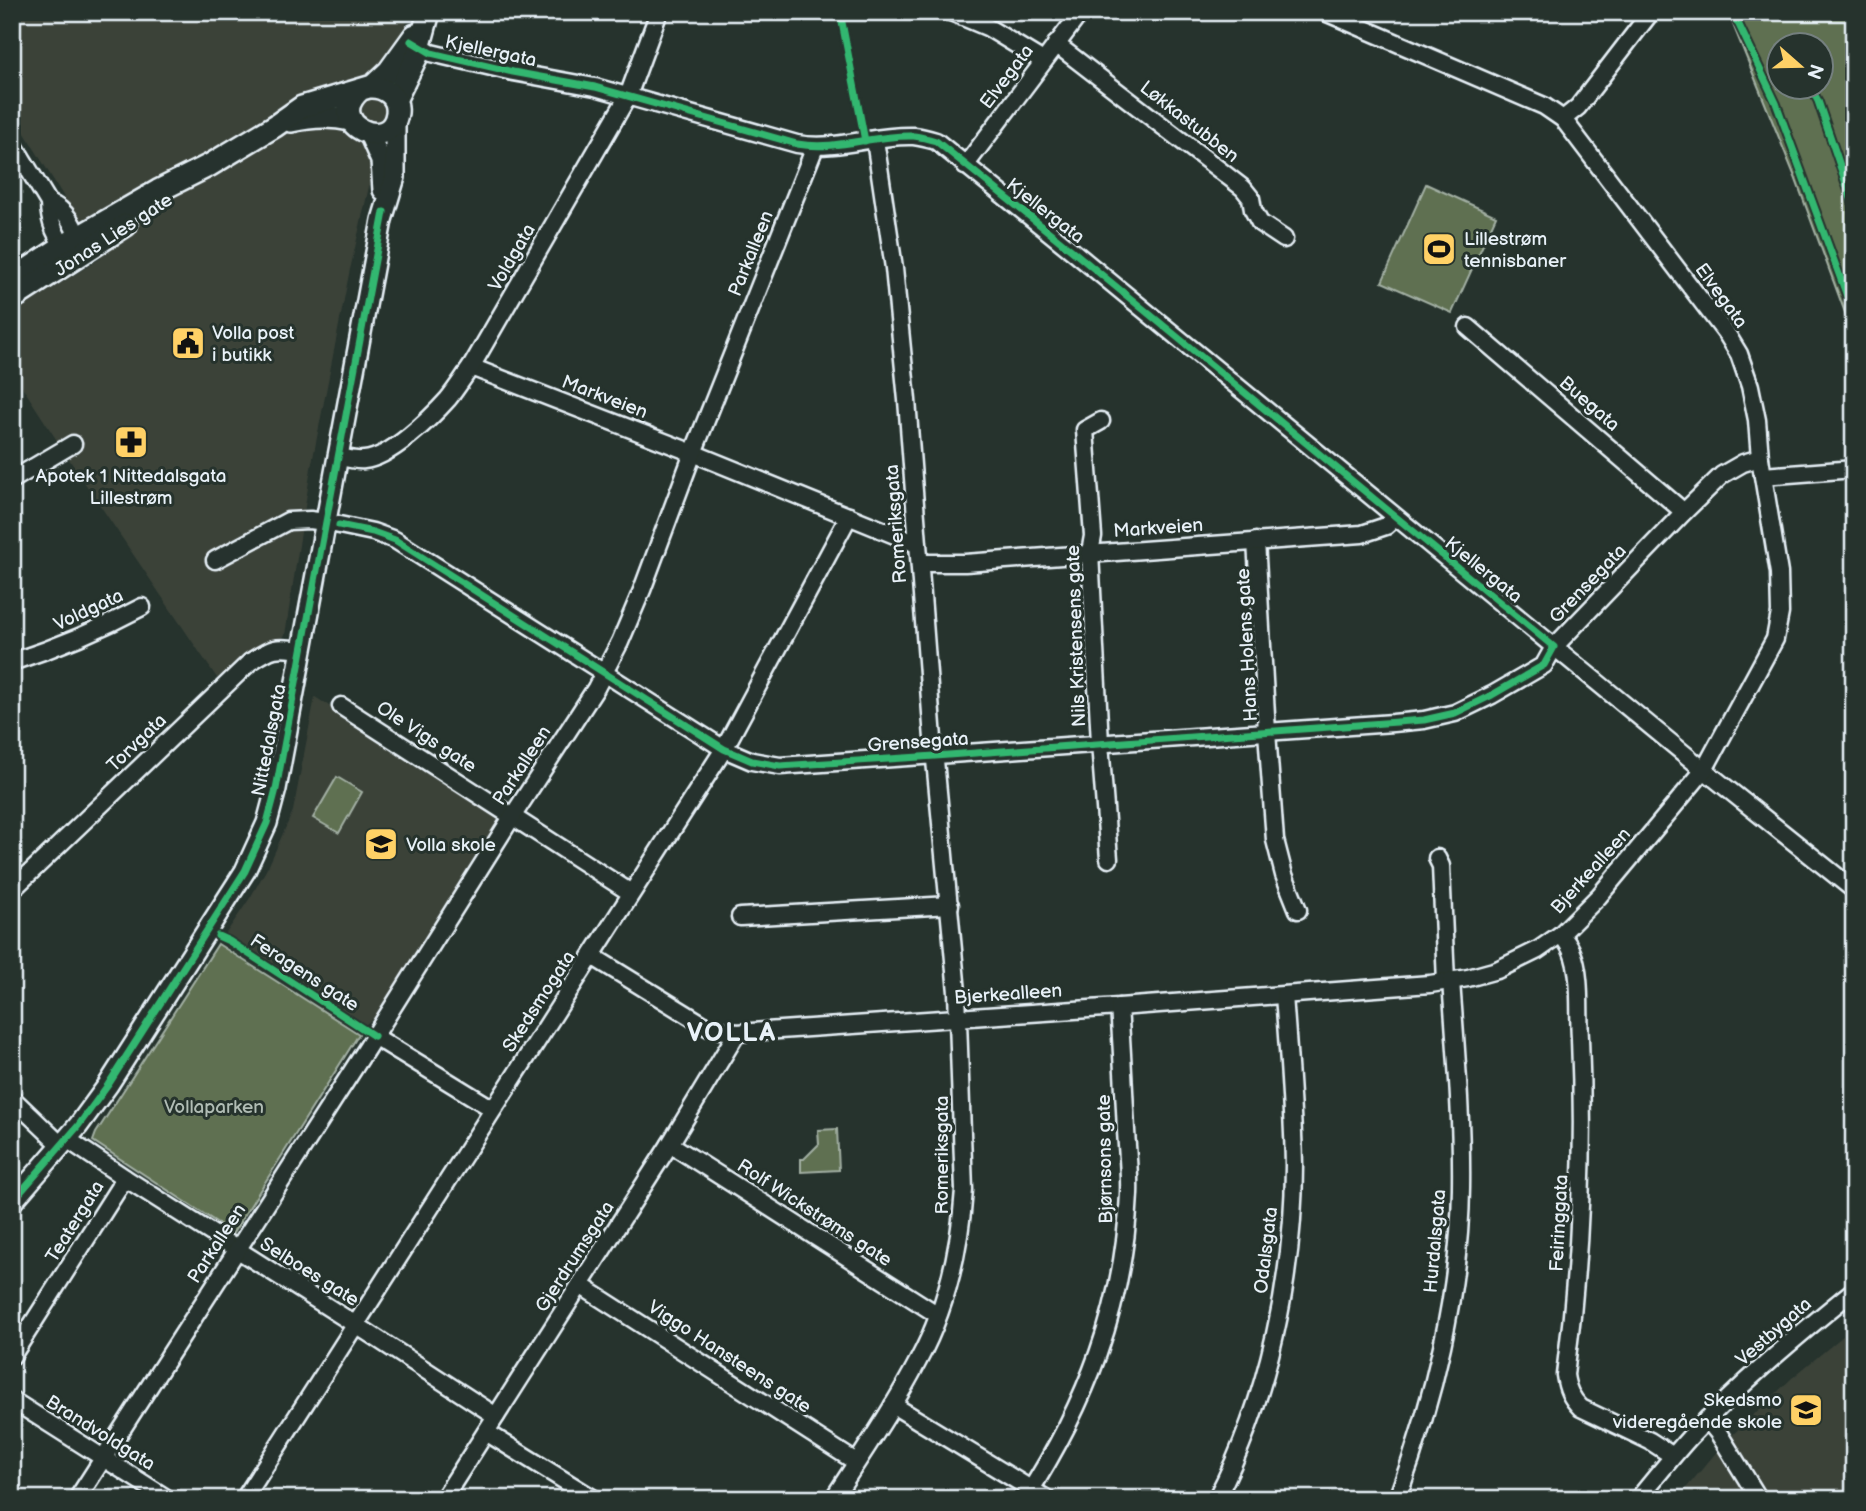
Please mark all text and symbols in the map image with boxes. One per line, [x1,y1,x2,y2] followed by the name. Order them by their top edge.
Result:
[443,31,539,72] street label: Kjellergata
[1764,32,1834,102] north arrow
[976,40,1039,114] street label: Elvegata
[1801,61,1828,82] text: N
[1135,76,1243,168] street label: Løkkastubben
[1001,173,1089,249] street label: Kjellergata
[51,189,177,282] street label: Jonas Lies gate
[724,207,779,300] street label: Parkalleen
[484,220,541,295] street label: Voldgata
[1464,228,1567,273] place label: Lillestrøm tennisbaner
[1420,230,1458,268] sports icon: Lillestrøm tennisbaner
[1690,259,1752,333] street label: Elvegata
[212,322,294,367] place label: Volla post i butikk
[169,324,207,362] public building icon: Volla post i butikk
[558,371,651,424] street label: Markveien
[1554,372,1624,437] street label: Buegata
[112,423,150,461] pharmacy icon: Apotek 1 Nittedalsgata Lillestrøm
[881,464,912,584] street label: Romeriksgata
[36,465,226,510] place label: Apotek 1 Nittedalsgata Lillestrøm
[1112,514,1204,543] street label: Markveien
[1440,532,1526,608] street label: Kjellergata
[1545,540,1631,628] street label: Grensegata
[1062,545,1091,727] street label: Nils Kristensens gate
[1232,568,1263,722] street label: Hans Holens gate
[50,584,127,636] street label: Voldgata
[247,682,292,799] street label: Nittedalsgata
[372,696,480,778] street label: Ole Vigs gate
[103,709,172,777] street label: Torvgata
[488,722,556,810] street label: Parkalleen
[867,727,969,757] street label: Grensegata
[1546,823,1636,919] street label: Bjerkealleen
[362,825,400,863] school or university icon: Volla skole
[406,834,496,857] place label: Volla skole
[245,930,363,1017] street label: Feragens gate
[498,947,581,1057] street label: Skedsmogata
[953,979,1063,1010] street label: Bjerkealleen
[687,1018,777,1049] district label: VOLLA
[1093,1094,1118,1224] street label: Bjørnsons gate
[931,1095,954,1215] street label: Romeriksgata
[164,1096,264,1119] park label: Vollaparken
[732,1155,896,1272] street label: Rolf Wickstrøms gate
[1545,1174,1574,1272] street label: Feiringgata
[41,1177,109,1267] street label: Teatergata
[1420,1188,1451,1294] street label: Hurdalsgata
[531,1197,620,1317] street label: Gjerdrumsgata
[183,1200,251,1288] street label: Parkalleen
[1250,1205,1283,1295] street label: Odalsgata
[255,1233,363,1312] street label: Selboes gate
[1731,1293,1817,1371] street label: Vestbygata
[643,1296,815,1419] street label: Viggo Hansteens gate
[1612,1389,1782,1434] place label: Skedsmo videregående skole
[41,1391,159,1476] street label: Brandvoldgata
[1787,1391,1825,1429] school or university icon: Skedsmo videregående skole

